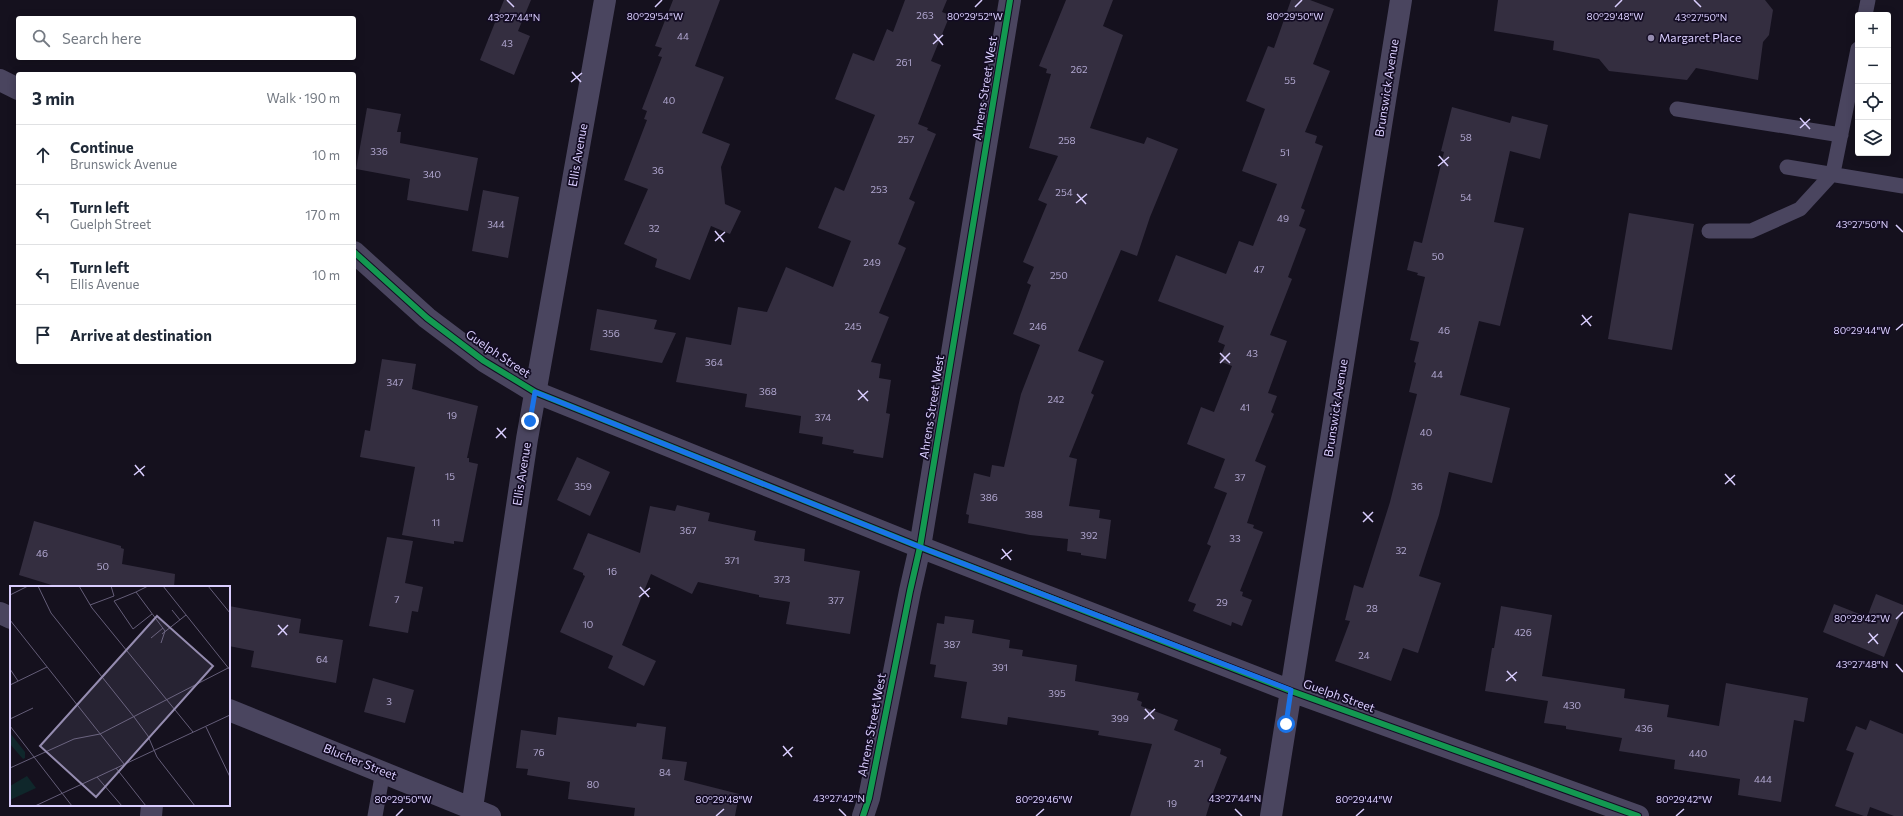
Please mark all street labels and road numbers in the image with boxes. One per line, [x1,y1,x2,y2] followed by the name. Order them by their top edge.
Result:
[969,35,999,141] street label: Ahrens Street West
[1371,38,1401,138] street label: Brunswick Avenue
[565,122,589,188] street label: Ellis Avenue
[464,326,534,380] street label: Guelph Street
[916,354,946,460] street label: Ahrens Street West
[1320,358,1350,458] street label: Brunswick Avenue
[509,441,533,507] street label: Ellis Avenue
[854,672,888,778] street label: Ahrens Street West
[1302,676,1377,715] street label: Guelph Street
[322,740,399,782] street label: Blucher Street

